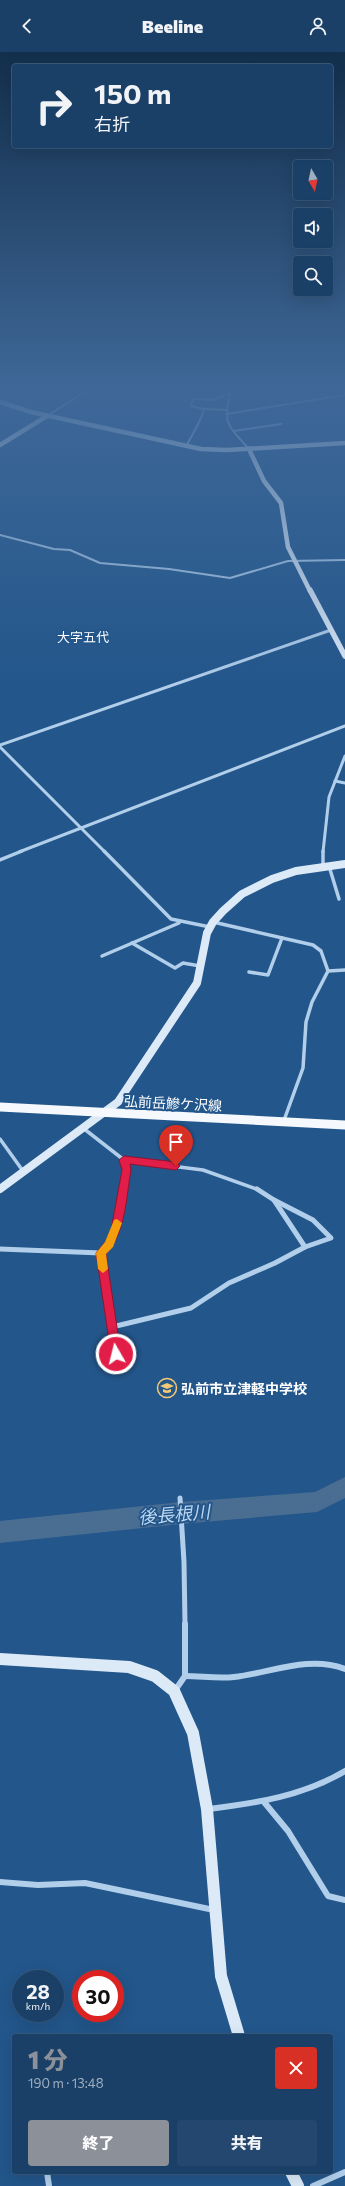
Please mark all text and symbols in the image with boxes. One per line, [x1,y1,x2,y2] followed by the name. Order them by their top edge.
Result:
[16,15,38,37] icon: back
[142,15,203,37] text: Beeline
[307,15,329,37] icon: person
[94,76,171,110] text: 150 m
[28,80,80,132] icon: right
[94,113,130,135] text: 右折
[293,160,333,200] north arrow
[293,160,333,296] map controls
[293,208,333,248] button: sound
[293,256,333,296] button: search
[57,629,109,645] district label: 大字五代
[124,1092,222,1114] street label: 弘前岳鰺ケ沢線
[159,1125,193,1166] pin
[165,1131,187,1153] icon: arrive
[95,1333,137,1375] position arrow
[156,1377,178,1399] school or university icon: 弘前市立津軽中学校
[181,1380,307,1397] place label: 弘前市立津軽中学校
[137,1500,213,1528] water label: 後長根川
[72,1970,124,2022] speed limit sign: 30
[26,1979,50,2003] text: 28
[26,2000,50,2012] text: km/h
[28,2045,68,2074] text: 1 分
[275,2047,317,2089] button: close
[28,2075,104,2091] text: 190 m · 13:48
[28,2120,169,2166] button: 終了
[177,2120,317,2166] button: 共有

